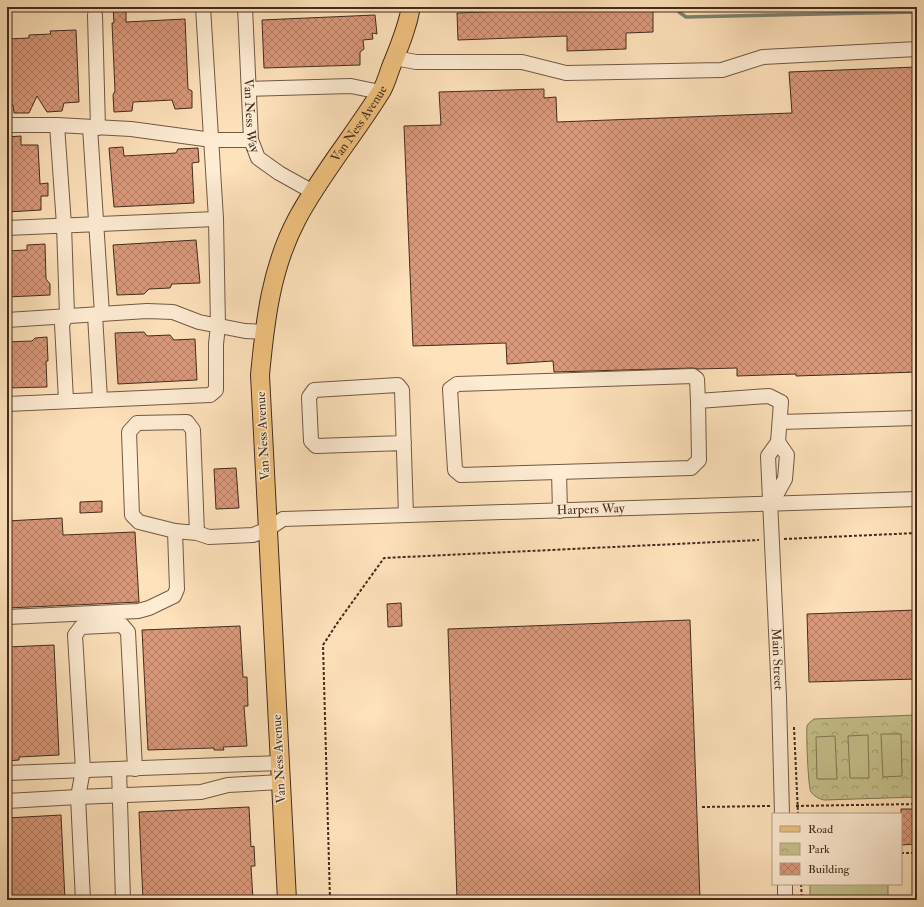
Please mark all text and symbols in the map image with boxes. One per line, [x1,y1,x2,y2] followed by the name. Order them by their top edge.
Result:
[240,78,263,156] street label: Van Ness Way
[327,82,391,165] street label: Van Ness Avenue
[253,391,273,481] street label: Van Ness Avenue
[556,500,625,519] street label: Harpers Way
[768,628,787,690] street label: Main Street
[269,714,289,804] street label: Van Ness Avenue
[772,813,902,885] legend
[808,822,833,837] text: Road
[808,842,830,857] text: Park
[808,862,851,877] text: Building

